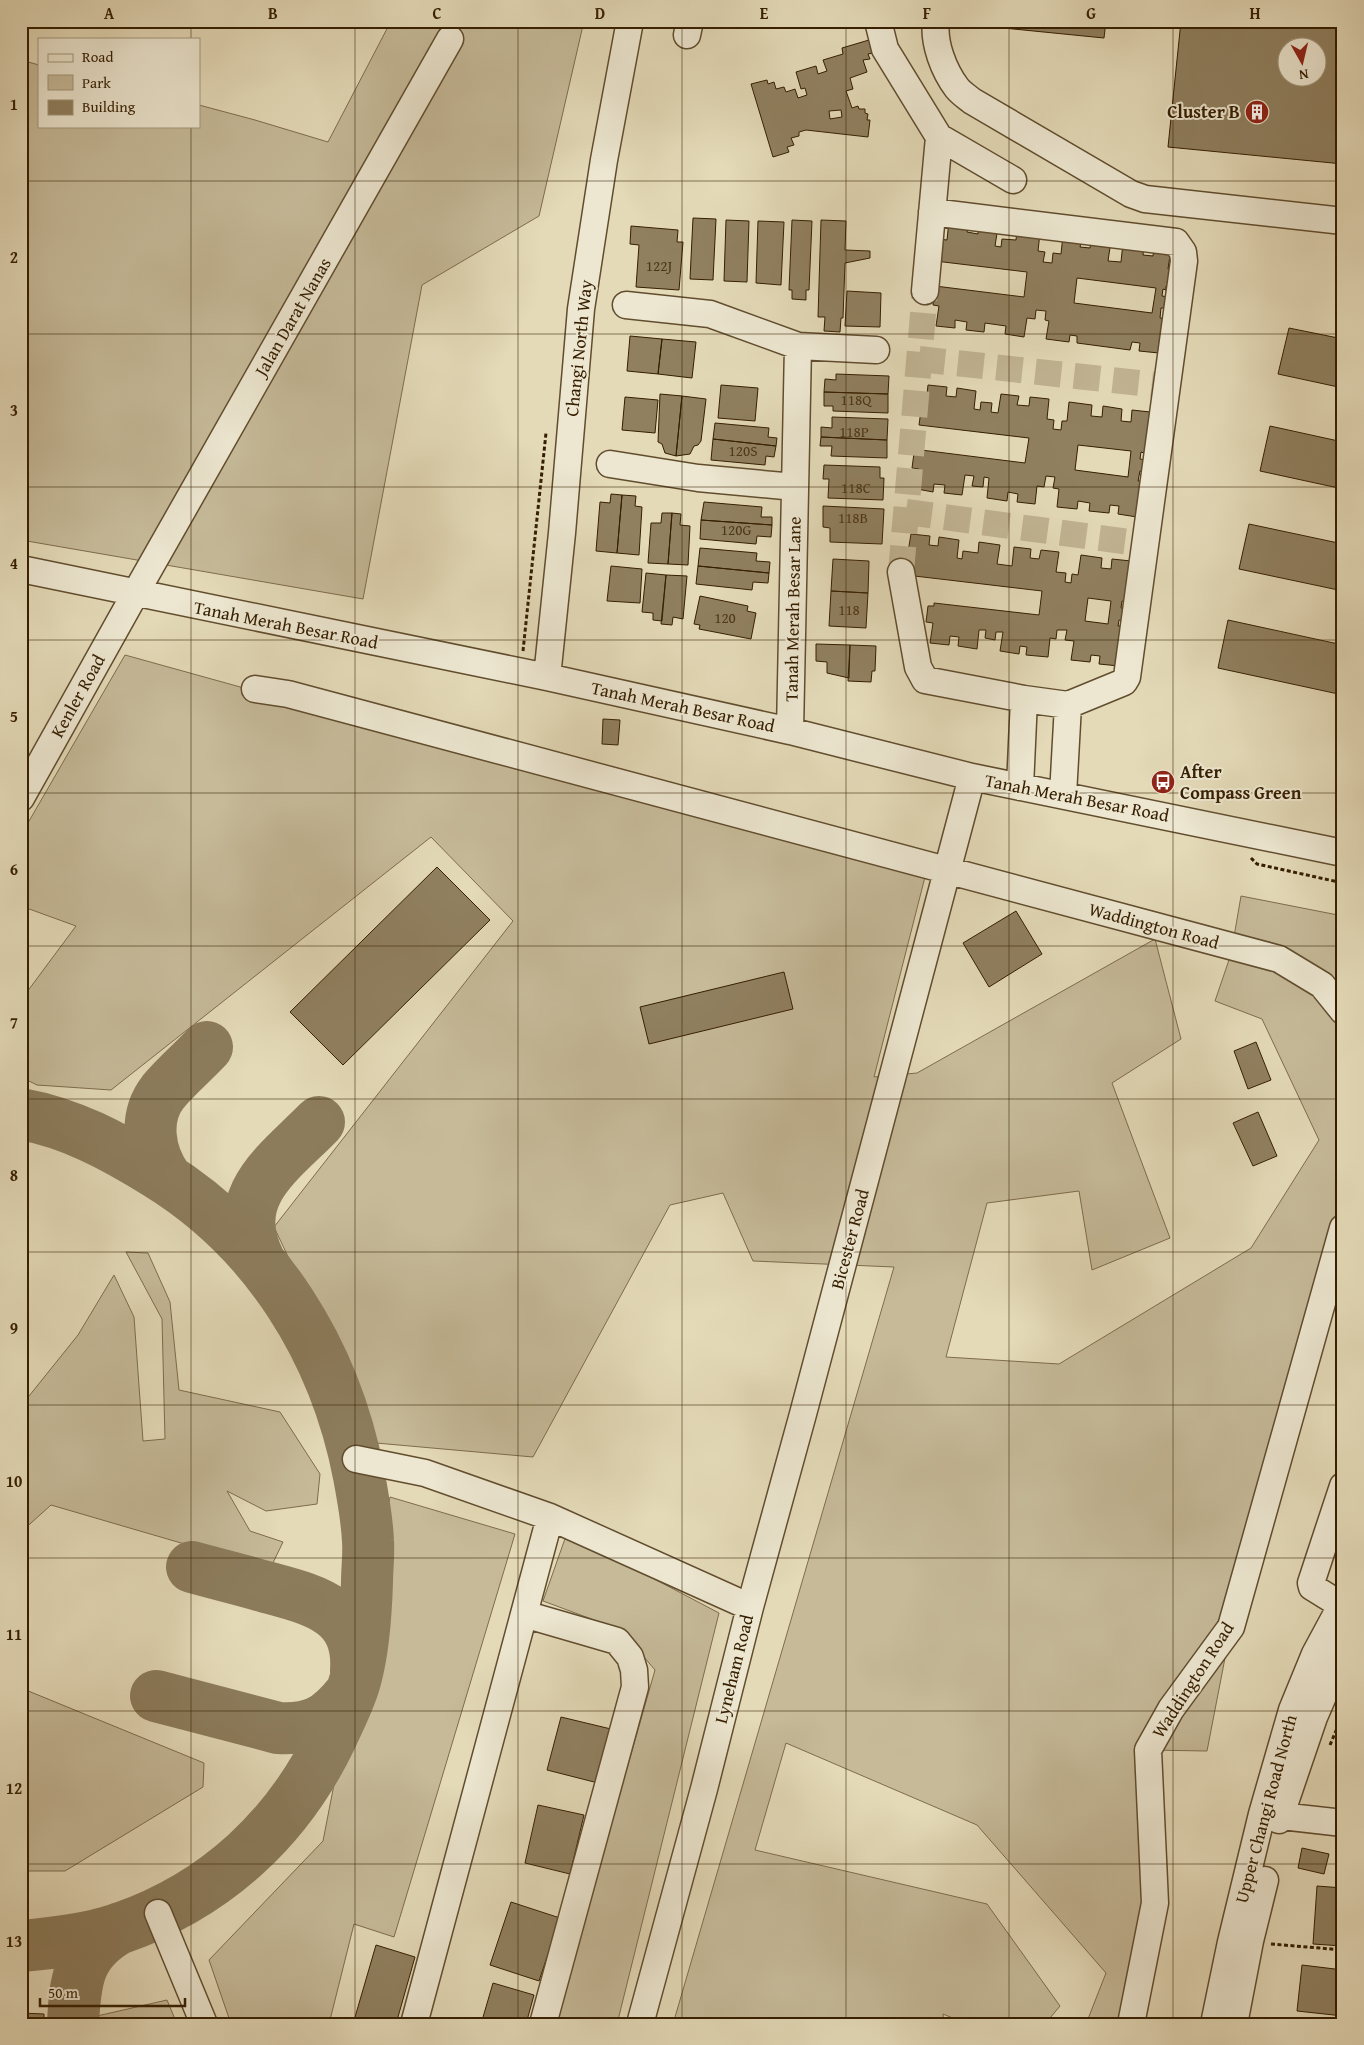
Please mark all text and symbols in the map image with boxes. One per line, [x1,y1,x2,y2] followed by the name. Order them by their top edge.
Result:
[104,1,115,25] text: A
[268,1,278,25] text: B
[432,1,442,25] text: C
[595,1,605,25] text: D
[760,1,769,25] text: E
[923,1,931,25] text: F
[1086,1,1096,25] text: G
[1249,1,1261,25] text: H
[38,38,200,128] legend
[1276,38,1326,88] north arrow
[82,46,113,67] text: Road
[1297,64,1310,86] text: N
[82,72,111,93] text: Park
[10,92,18,116] text: 1
[82,96,136,117] text: Building
[1167,98,1240,125] place label: Cluster B
[1244,99,1270,125] building icon: Cluster B
[10,245,18,269] text: 2
[247,252,338,383] street label: Jalan Darat Nanas
[646,255,672,276] house number: 122J
[558,278,599,418] street label: Changi North Way
[841,389,872,410] house number: 118Q
[10,398,18,422] text: 3
[839,421,869,442] house number: 118P
[729,440,758,461] house number: 120S
[841,477,871,498] house number: 118C
[838,507,868,528] house number: 118B
[777,516,808,702] street label: Tanah Merah Besar Lane
[721,519,751,540] house number: 120G
[10,551,18,575] text: 4
[192,593,381,656] street label: Tanah Merah Besar Road
[838,599,860,620] house number: 118
[714,607,736,628] house number: 120
[44,649,112,742] street label: Kenler Road
[589,674,778,739] street label: Tanah Merah Besar Road
[10,704,18,728] text: 5
[1180,758,1302,806] place label: After Compass Green
[983,766,1172,829] street label: Tanah Merah Besar Road
[1150,769,1176,795] bus stop icon: After Compass Green
[10,857,18,881] text: 6
[1086,895,1223,956] street label: Waddington Road
[10,1010,18,1034] text: 7
[10,1163,18,1187] text: 8
[823,1185,876,1292] street label: Bicester Road
[10,1316,18,1340] text: 9
[6,1469,22,1493] text: 10
[707,1611,760,1726] street label: Lyneham Road
[1145,1616,1241,1743] street label: Waddington Road
[6,1622,22,1646] text: 11
[1227,1712,1304,1906] street label: Upper Changi Road North
[6,1776,22,1800] text: 12
[6,1929,22,1953] text: 13
[40,1975,185,2007] scale bar
[48,1982,79,2003] text: 50 m

